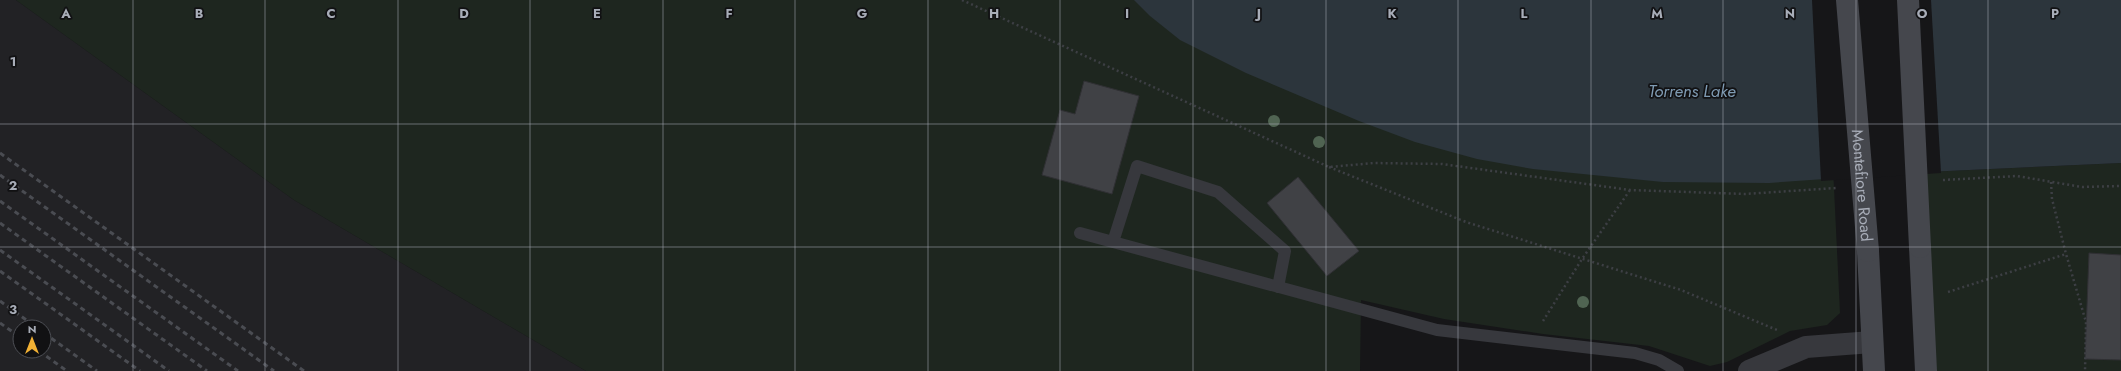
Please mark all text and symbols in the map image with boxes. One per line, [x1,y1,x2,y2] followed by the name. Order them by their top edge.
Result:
[60,4,71,23] text: A
[195,4,204,23] text: B
[326,4,336,23] text: C
[459,4,469,23] text: D
[593,4,601,23] text: E
[725,4,733,23] text: F
[857,4,868,23] text: G
[989,4,999,23] text: H
[1125,4,1129,23] text: I
[1254,4,1261,23] text: J
[1387,4,1397,23] text: K
[1521,4,1528,23] text: L
[1651,4,1663,23] text: M
[1785,4,1795,23] text: N
[1917,4,1928,23] text: O
[2051,4,2059,23] text: P
[10,52,16,71] text: 1
[1648,79,1736,103] water label: Torrens Lake
[1846,128,1878,242] street label: Montefiore Road
[9,176,17,195] text: 2
[9,300,17,319] text: 3
[12,319,52,359] north arrow
[28,321,36,337] text: N

